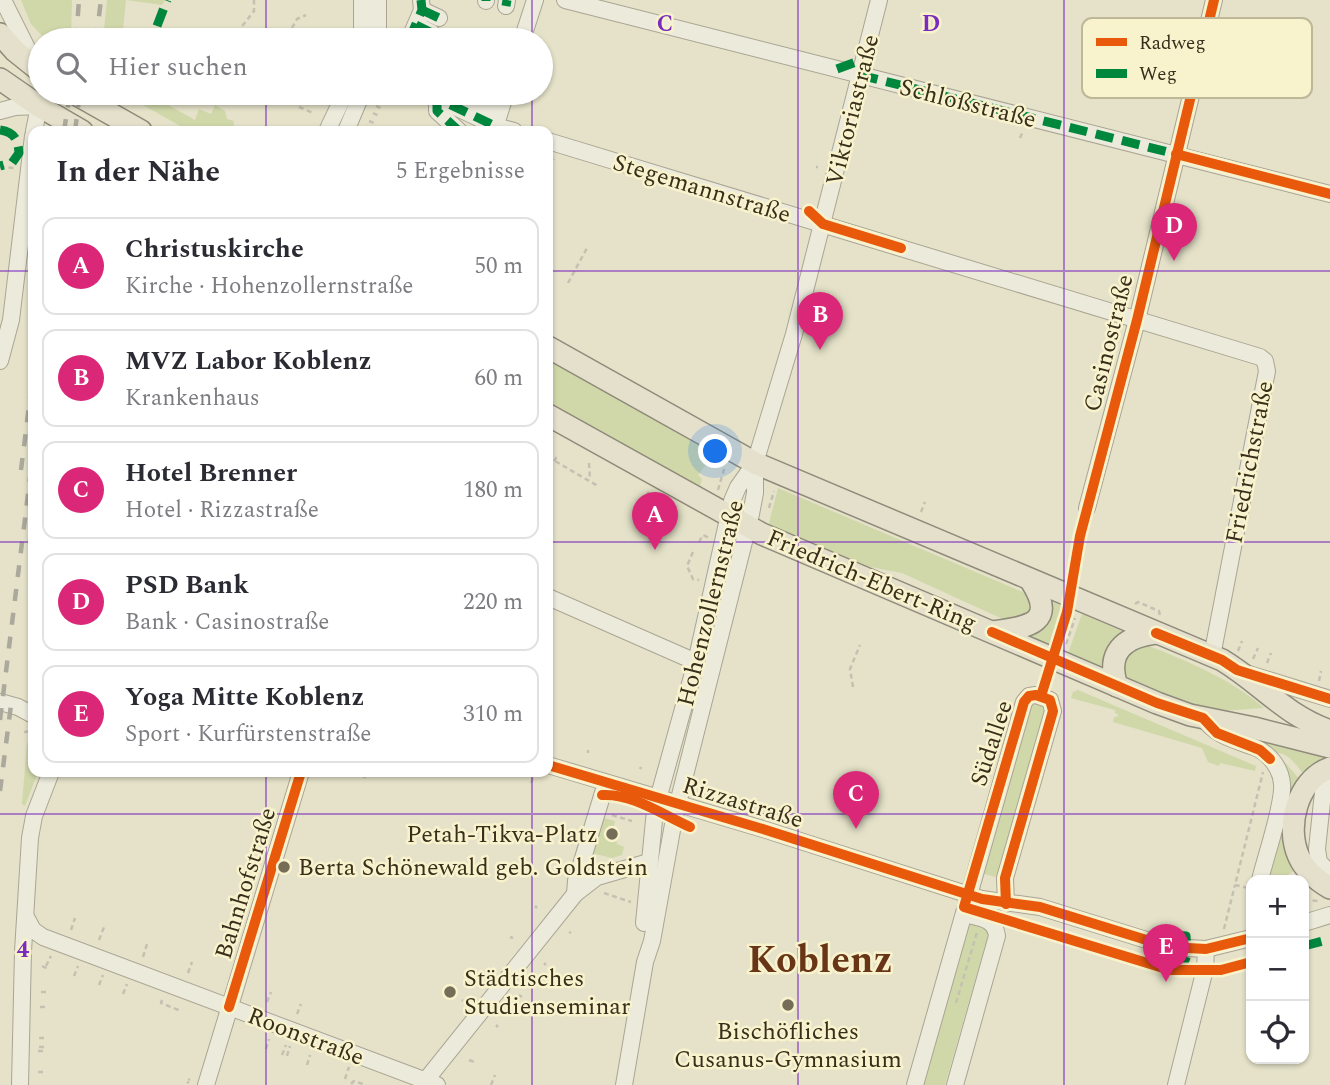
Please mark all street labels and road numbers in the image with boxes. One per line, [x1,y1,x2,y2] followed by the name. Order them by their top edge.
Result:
[817,31,889,190] street label: Viktoriastraße
[896,70,1040,138] street label: Schloßstraße
[608,145,795,233] street label: Stegemannstraße
[1075,271,1143,416] street label: Casinostraße
[1217,378,1283,547] street label: Friedrichstraße
[668,496,754,710] street label: Hohenzollernstraße
[761,520,982,642] street label: Friedrich-Ebert-Ring
[961,696,1023,791] street label: Südallee
[678,768,808,838] street label: Rizzastraße
[206,803,286,964] street label: Bahnhofstraße
[242,998,369,1076] street label: Roonstraße

